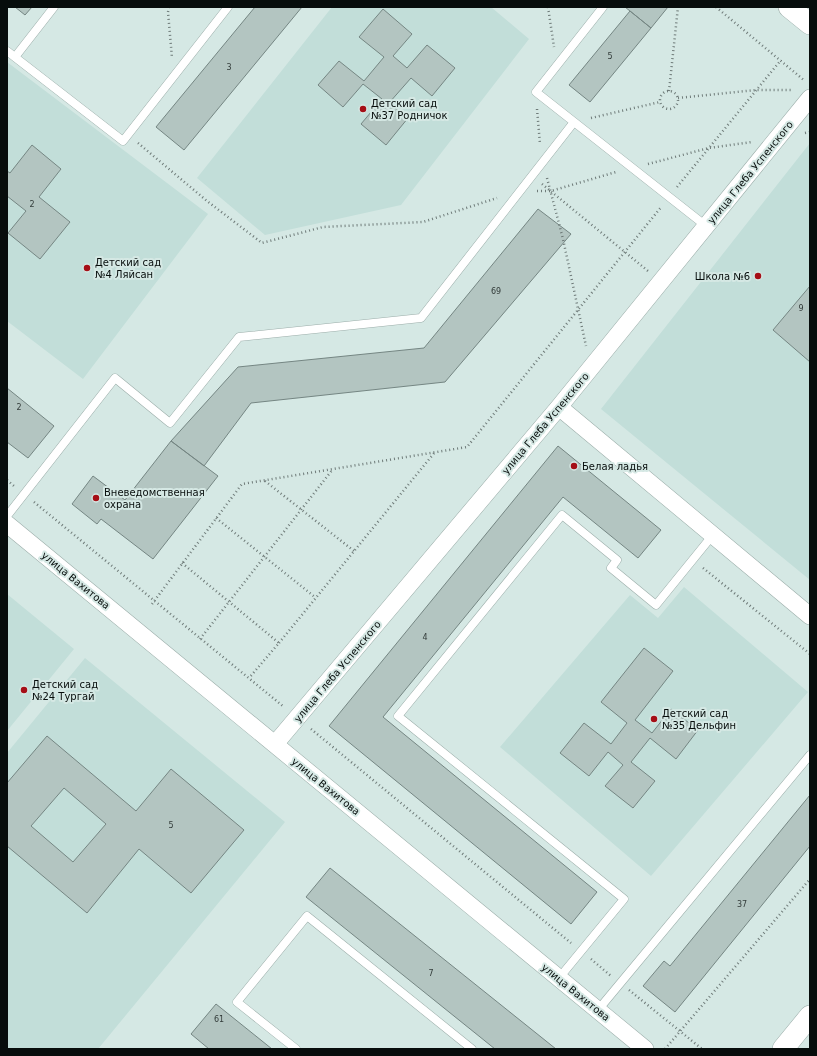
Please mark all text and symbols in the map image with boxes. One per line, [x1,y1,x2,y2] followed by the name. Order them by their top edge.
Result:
[607,52,613,61] house number: 5
[226,63,232,72] house number: 3
[371,98,447,121] place label: Детский сад №37 Родничок
[358,104,368,114] marker: Детский сад №37 Родничок
[706,119,795,226] street label: улица Глеба Успенского
[29,200,35,209] house number: 2
[95,257,161,280] place label: Детский сад №4 Ляйсан
[82,263,92,273] marker: Детский сад №4 Ляйсан
[695,271,750,282] place label: Школа №6
[753,271,763,281] marker: Школа №6
[491,287,501,296] house number: 69
[798,304,804,313] house number: 9
[500,370,591,476] street label: улица Глеба Успенского
[16,403,22,412] house number: 2
[569,461,579,471] marker: Белая ладья
[582,461,648,472] place label: Белая ладья
[104,487,205,510] place label: Вневедомственная охрана
[91,493,101,503] marker: Вневедомственная охрана
[39,550,112,611] street label: улица Вахитова
[292,618,383,724] street label: улица Глеба Успенского
[422,633,428,642] house number: 4
[32,679,98,702] place label: Детский сад №24 Тургай
[19,685,29,695] marker: Детский сад №24 Тургай
[662,708,736,731] place label: Детский сад №35 Дельфин
[649,714,659,724] marker: Детский сад №35 Дельфин
[289,756,362,817] street label: улица Вахитова
[168,821,174,830] house number: 5
[737,900,747,909] house number: 37
[539,962,612,1023] street label: улица Вахитова
[428,969,434,978] house number: 7
[214,1015,224,1024] house number: 61

